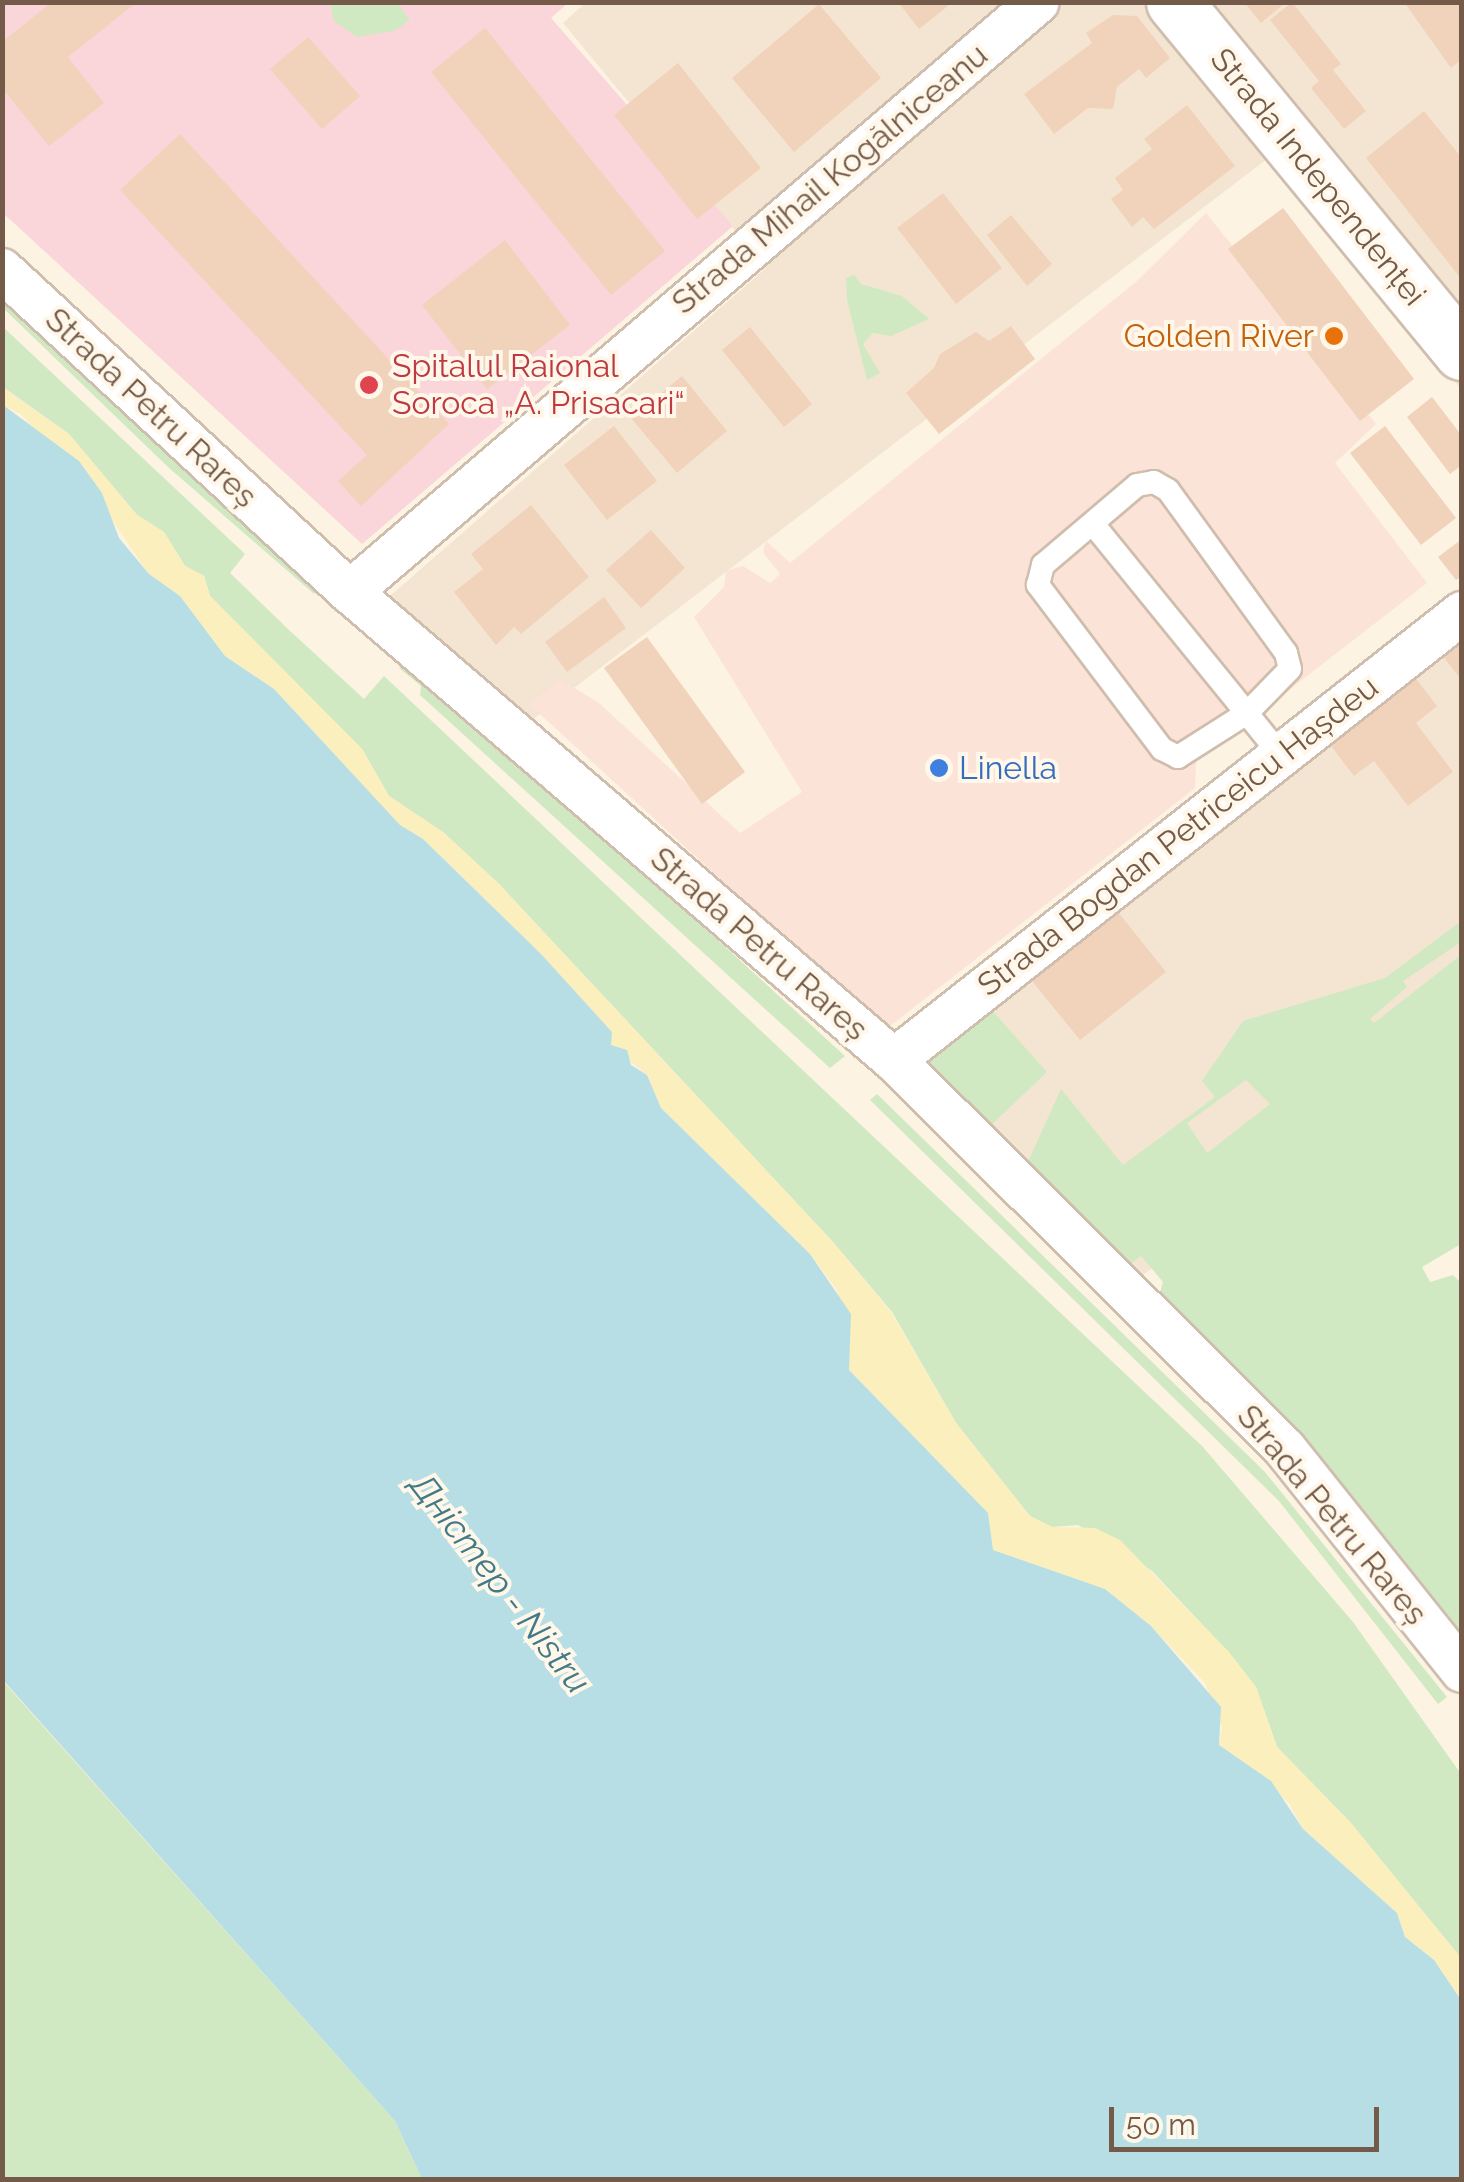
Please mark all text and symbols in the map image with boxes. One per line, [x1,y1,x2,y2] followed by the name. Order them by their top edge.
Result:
[664,36,996,322] street label: Strada Mihail Kogălniceanu
[1202,41,1434,313] street label: Strada Independenței
[38,300,264,516] street label: Strada Petru Rareș
[1124,317,1314,355] place label: Golden River
[1323,325,1345,347] marker: Golden River
[392,348,685,423] place label: Spitalul Raional Soroca „A. Prisacari“
[356,372,382,398] marker: Spitalul Raional Soroca „A. Prisacari“
[970,668,1386,1004] street label: Strada Bogdan Petriceicu Hașdeu
[959,749,1057,787] place label: Linella
[928,757,950,779] marker: Linella
[643,840,875,1048] street label: Strada Petru Rareș
[1229,1398,1435,1632] street label: Strada Petru Rareș
[401,1464,599,1702] water label: Дністер - Nistru
[1114,2087,1384,2149] scale bar
[1126,2107,1196,2142] text: 50 m

